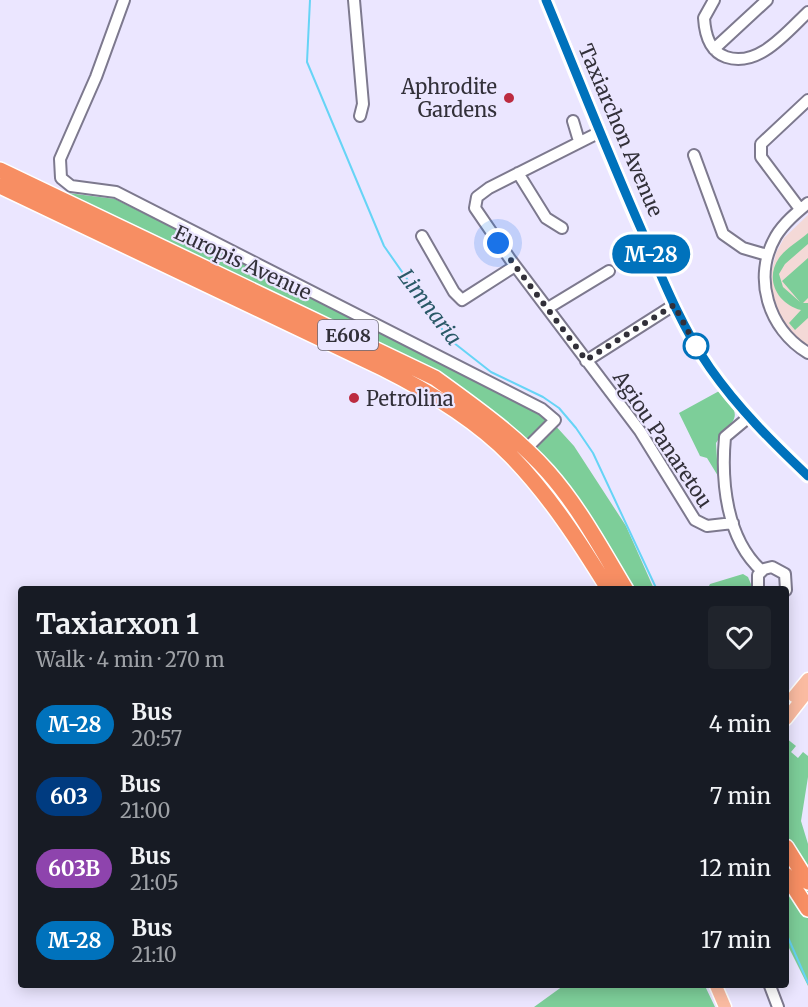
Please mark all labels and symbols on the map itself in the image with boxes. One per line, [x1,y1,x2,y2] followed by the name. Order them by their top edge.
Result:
[573,40,669,220] street label: Taxiarchon Avenue
[400,74,497,122] place label: Aphrodite Gardens
[502,91,516,105] marker: Aphrodite Gardens
[170,219,316,305] street label: Europis Avenue
[483,228,513,258] your location
[609,234,693,274] line badge: M-28
[393,263,467,351] water label: Limnaria
[318,320,378,350] road number: E608
[683,333,709,359] unlabelled marker
[607,365,718,512] street label: Agiou Panaretou
[366,386,454,411] place label: Petrolina
[347,391,361,405] marker: Petrolina

